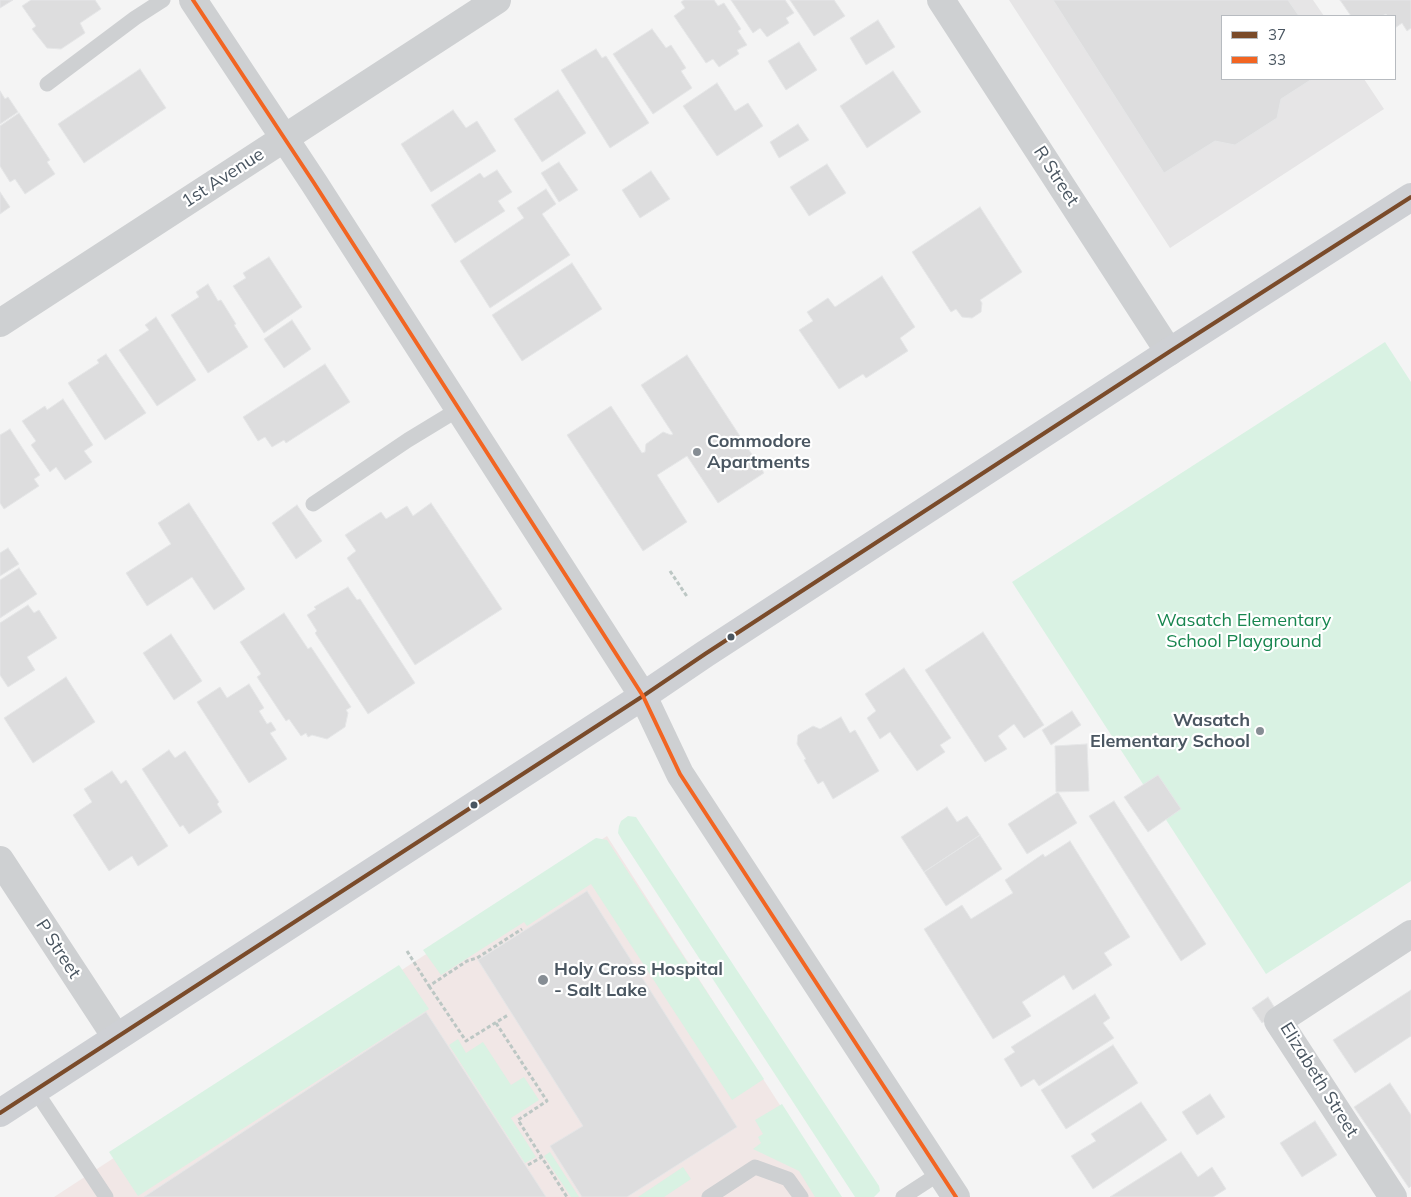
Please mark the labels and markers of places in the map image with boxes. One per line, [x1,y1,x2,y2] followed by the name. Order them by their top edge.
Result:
[707,431,811,474] place label: Commodore Apartments
[691,446,703,458] marker: Commodore Apartments
[726,632,736,642] unlabelled marker
[1090,710,1250,752] place label: Wasatch Elementary School
[1254,725,1266,737] marker: Wasatch Elementary School
[469,800,479,810] unlabelled marker
[554,959,723,1002] place label: Holy Cross Hospital - Salt Lake
[536,973,550,987] marker: Holy Cross Hospital - Salt Lake

